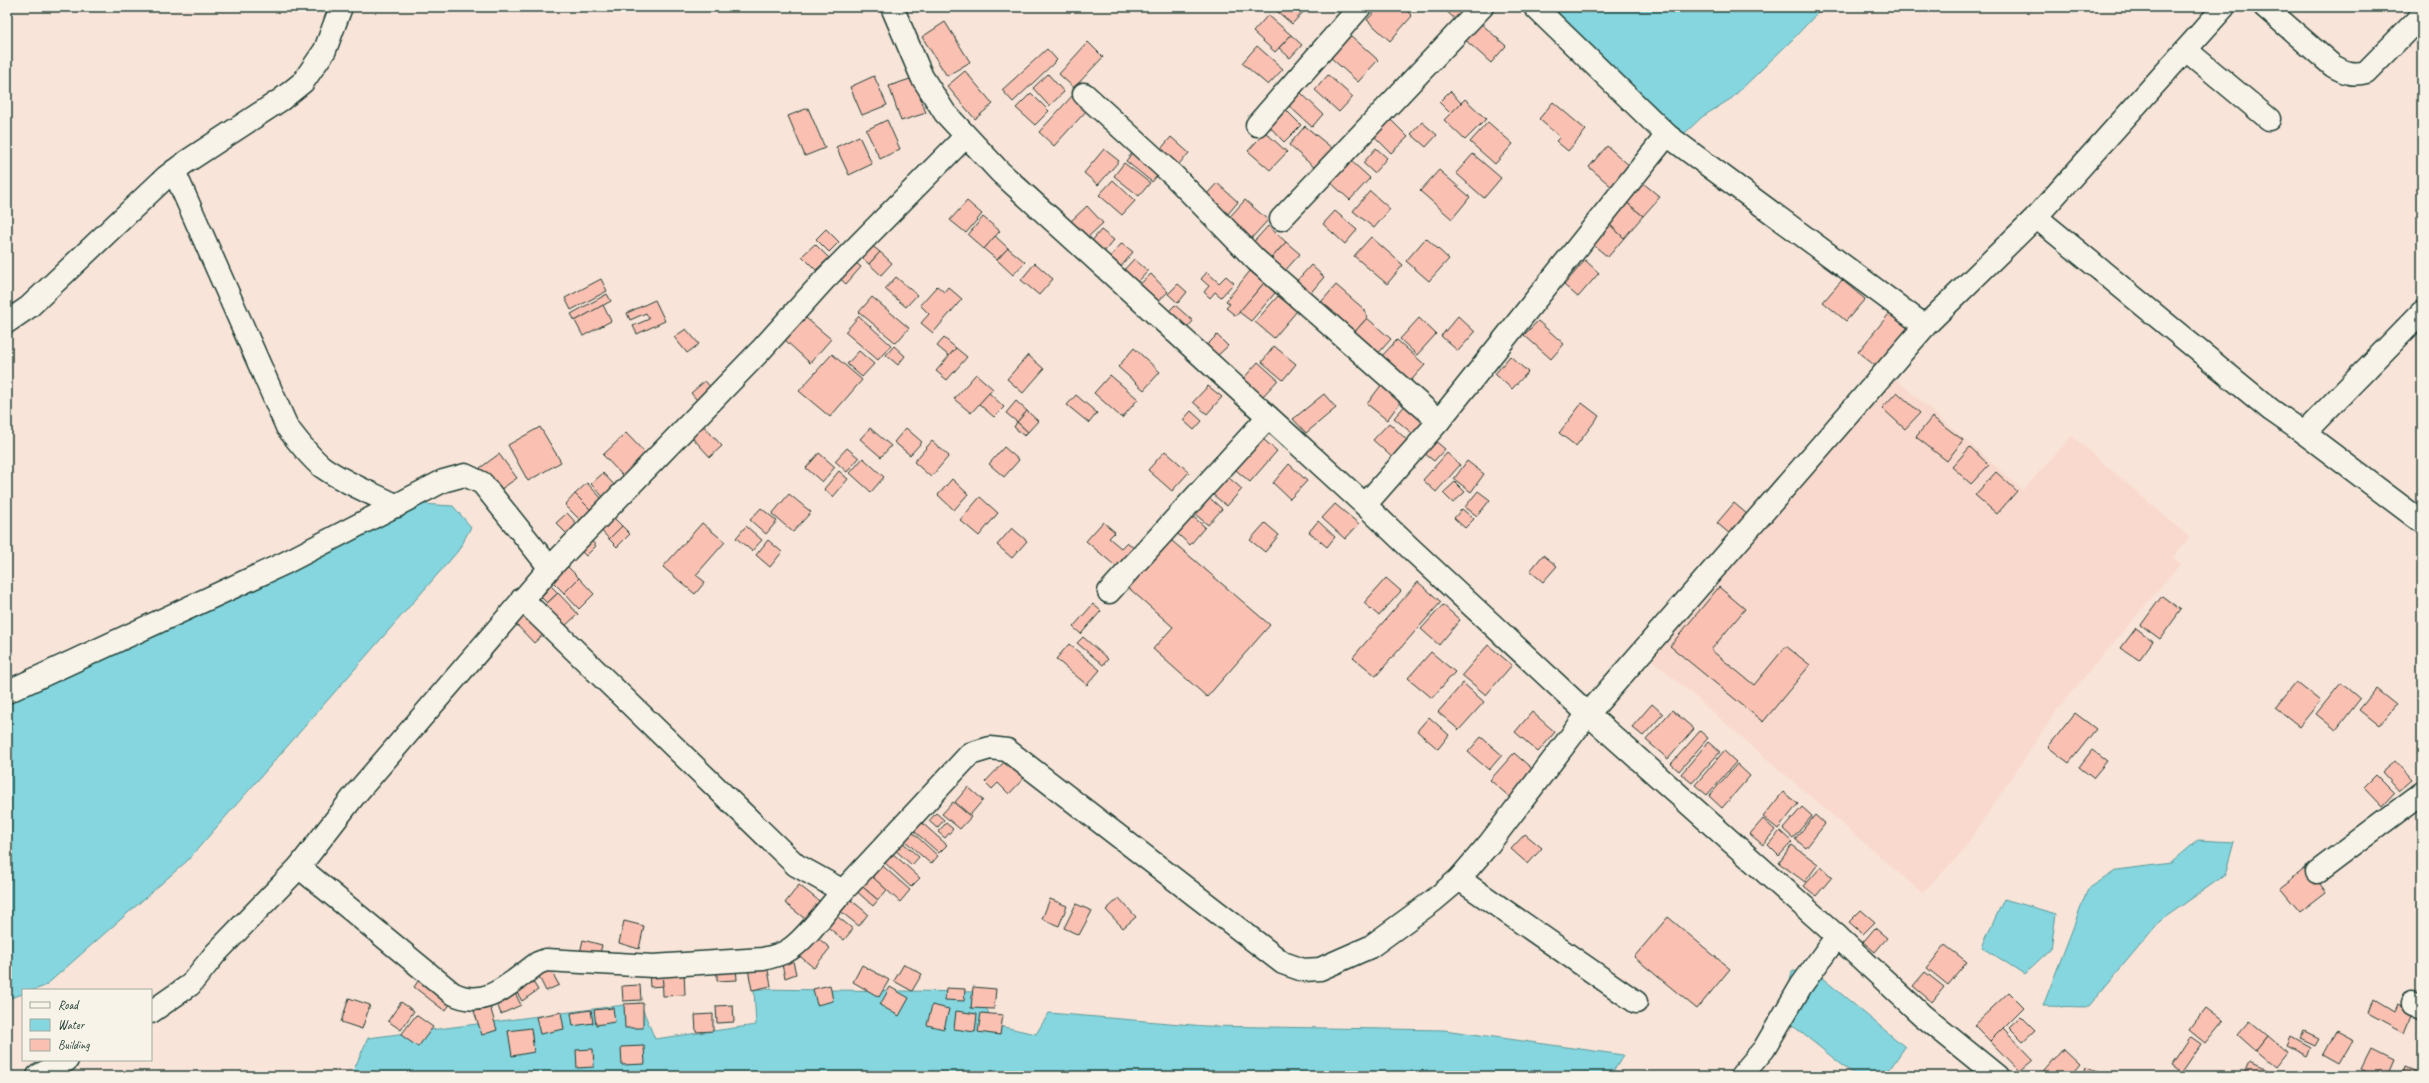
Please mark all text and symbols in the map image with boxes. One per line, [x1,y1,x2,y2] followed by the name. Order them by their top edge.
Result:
[22,989,152,1061] legend
[58,997,80,1013] text: Road
[58,1017,86,1033] text: Water
[58,1037,90,1053] text: Building

